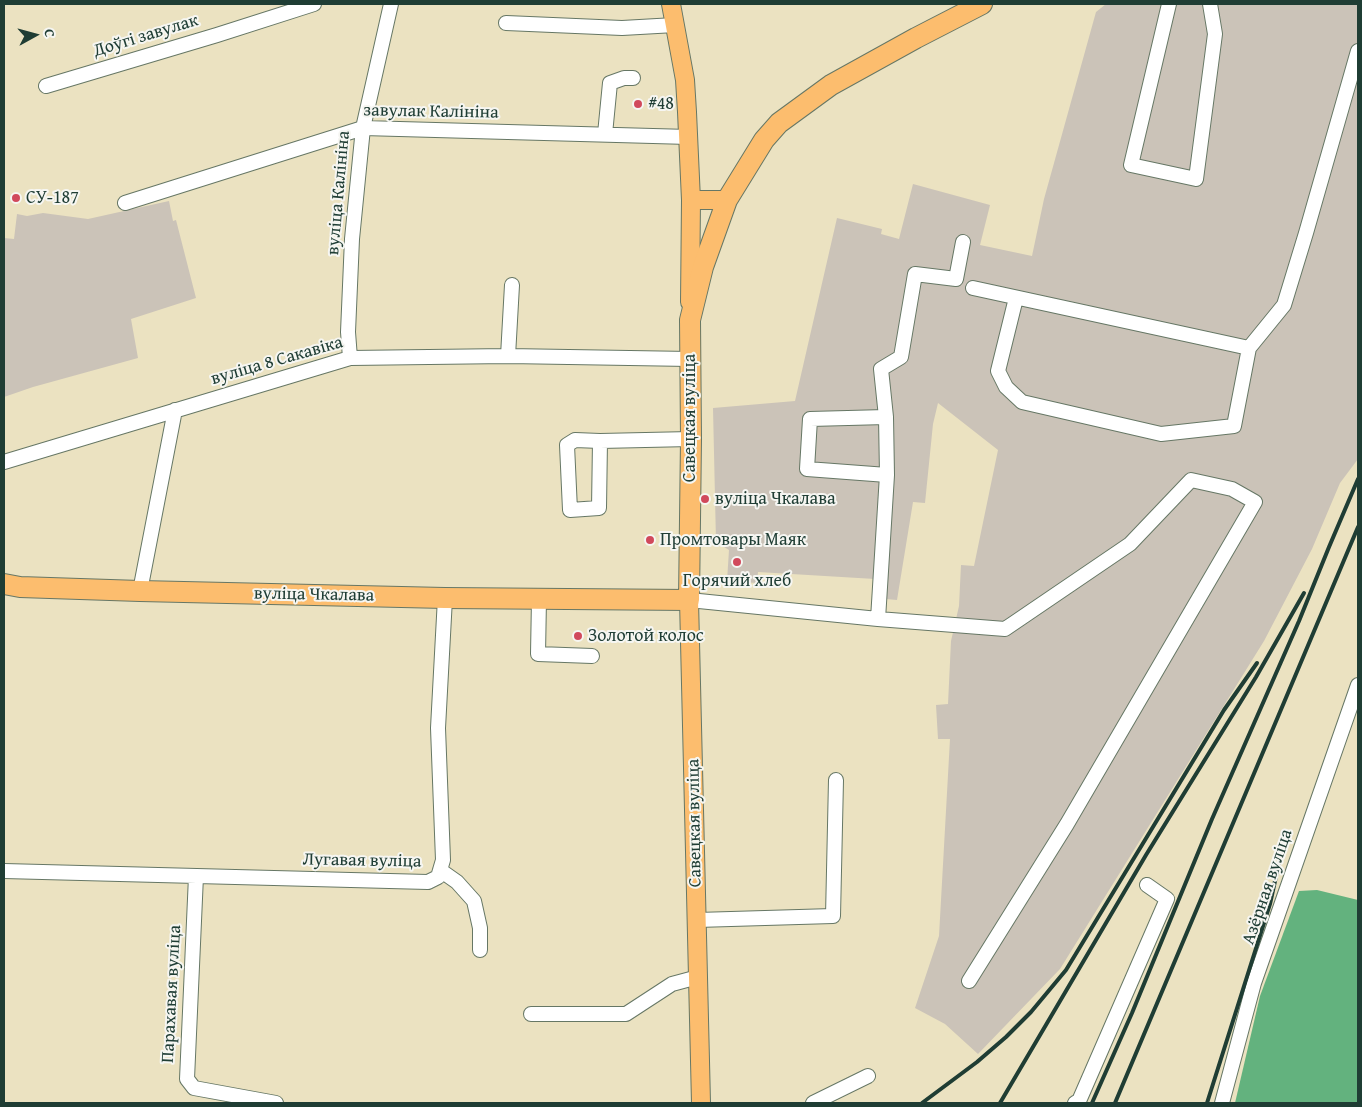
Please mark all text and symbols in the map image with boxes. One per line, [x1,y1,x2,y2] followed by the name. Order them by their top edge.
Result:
[10,10,60,60] north arrow
[91,10,201,62] street label: Доўгі завулак
[39,28,60,38] text: С
[648,93,674,115] place label: #48
[632,98,644,110] marker: #48
[363,100,499,124] street label: завулак Калініна
[323,130,355,256] street label: вуліца Калініна
[26,187,79,209] place label: СУ-187
[10,192,22,204] marker: СУ-187
[208,332,346,390] street label: вуліца 8 Сакавіка
[679,354,701,482] street label: Савецкая вуліца
[715,488,835,510] place label: вуліца Чкалава
[699,493,711,505] marker: вуліца Чкалава
[660,529,806,551] place label: Промтовары Маяк
[644,534,656,546] marker: Промтовары Маяк
[731,556,743,568] marker: Горячий хлеб
[683,570,791,592] place label: Горячий хлеб
[254,583,374,607] street label: вуліца Чкалава
[588,625,704,647] place label: Золотой колос
[572,630,584,642] marker: Золотой колос
[683,759,707,887] street label: Савецкая вуліца
[1238,826,1298,948] street label: Азёрная вуліца
[302,849,422,873] street label: Лугавая вуліца
[158,924,186,1064] street label: Парахавая вуліца

